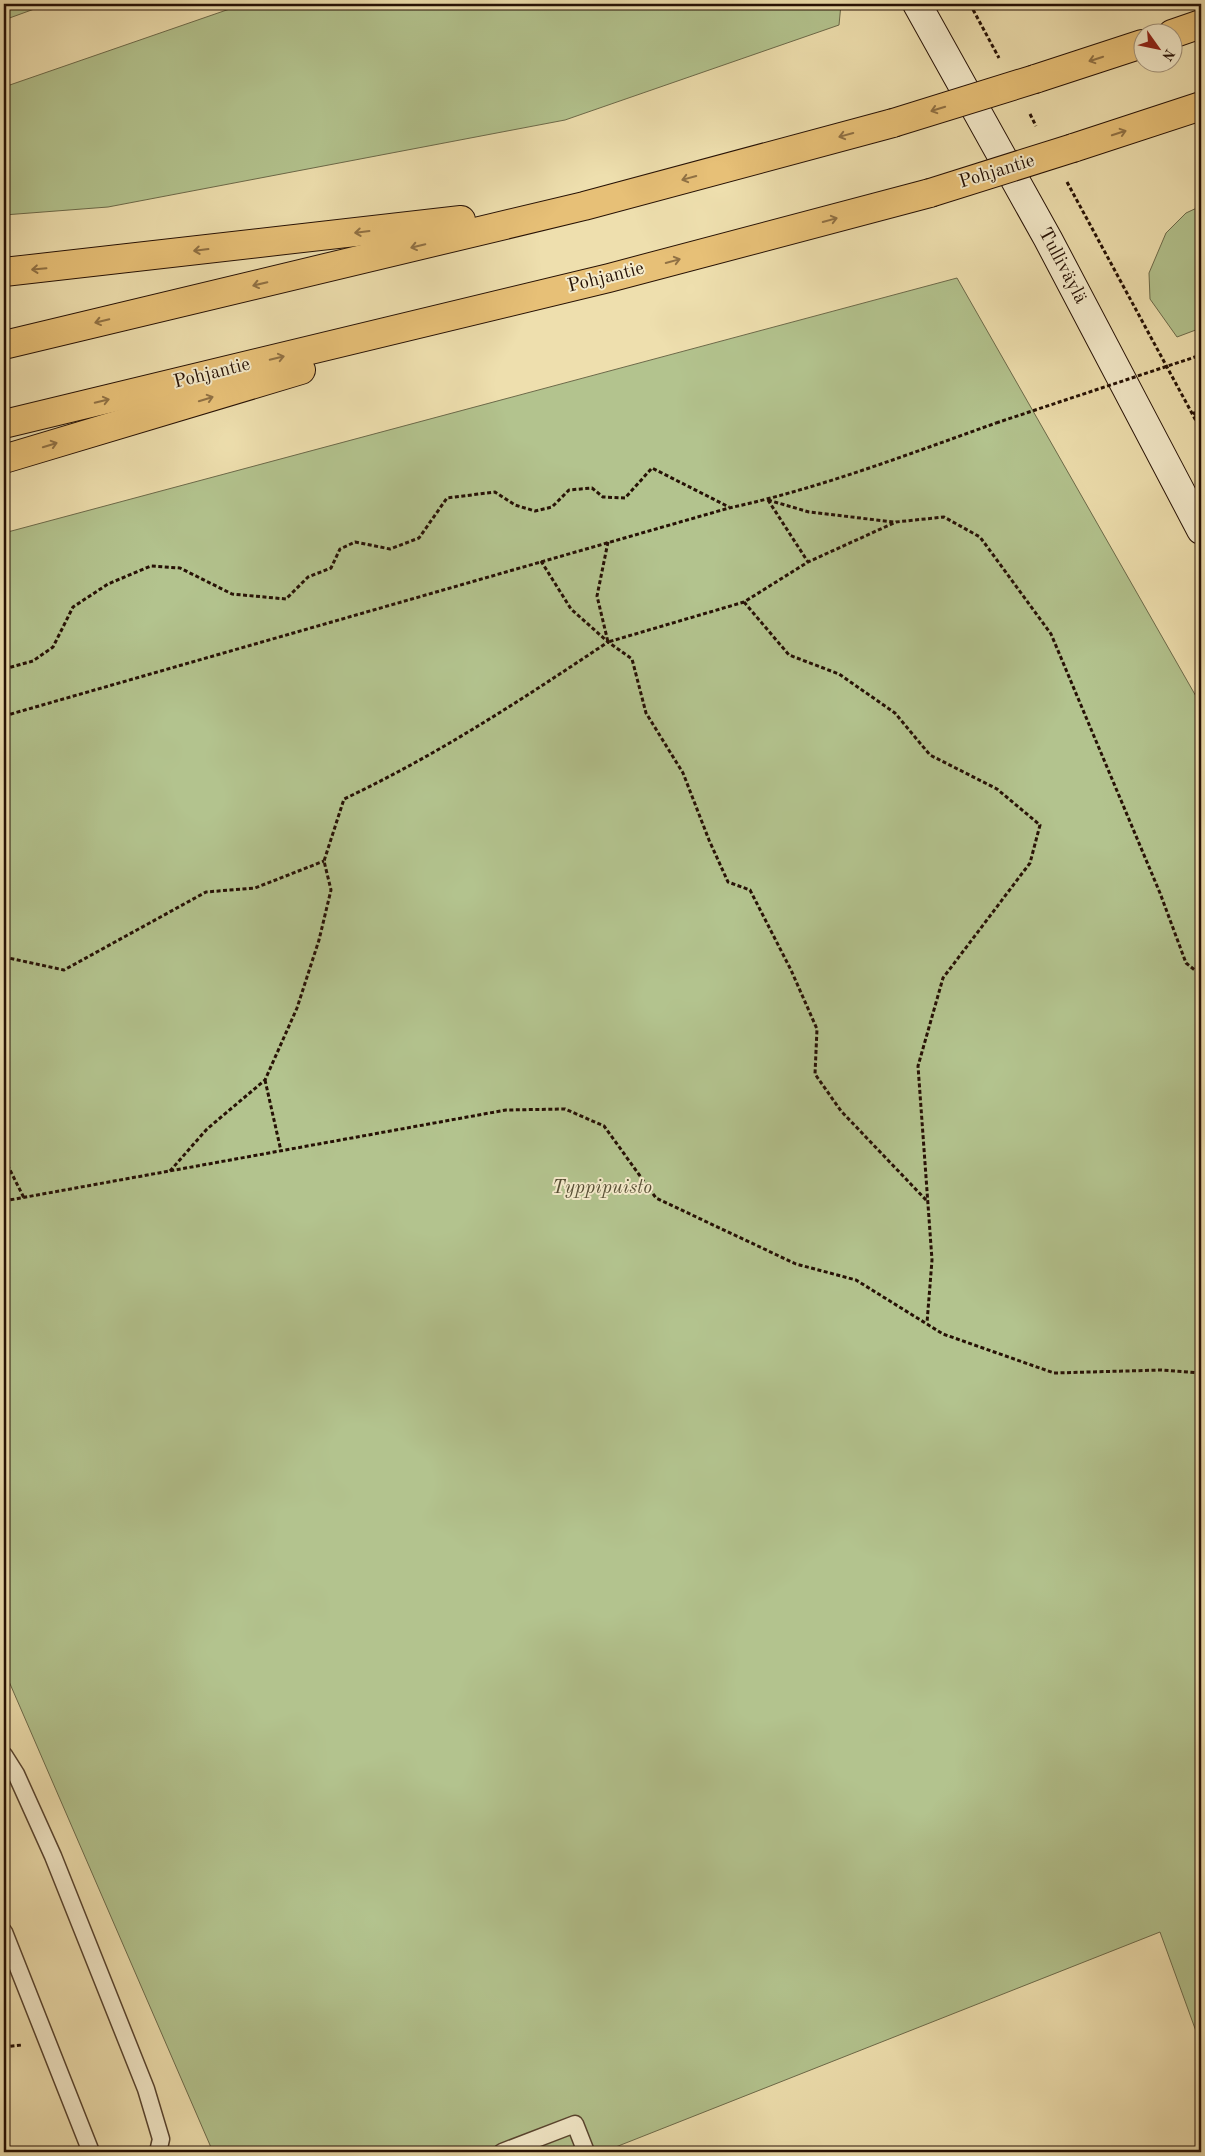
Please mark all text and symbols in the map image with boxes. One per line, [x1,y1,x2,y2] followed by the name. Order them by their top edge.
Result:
[1132,22,1182,72] north arrow
[1159,46,1177,63] text: N
[1089,55,1105,64] one-way arrow
[931,104,947,114] one-way arrow
[1111,128,1127,138] one-way arrow
[838,131,854,141] one-way arrow
[957,152,1037,192] street label: Pohjantie
[681,174,697,183] one-way arrow
[821,214,837,224] one-way arrow
[1034,225,1090,308] street label: Tulliväylä
[355,227,371,237] one-way arrow
[410,242,426,251] one-way arrow
[193,245,209,255] one-way arrow
[664,256,680,266] one-way arrow
[566,259,646,297] street label: Pohjantie
[32,264,48,274] one-way arrow
[252,280,268,289] one-way arrow
[94,317,110,326] one-way arrow
[269,353,285,362] one-way arrow
[172,355,252,393] street label: Pohjantie
[198,393,214,403] one-way arrow
[94,395,110,405] one-way arrow
[42,440,58,450] one-way arrow
[552,1179,652,1198] park label: Typpipuisto

